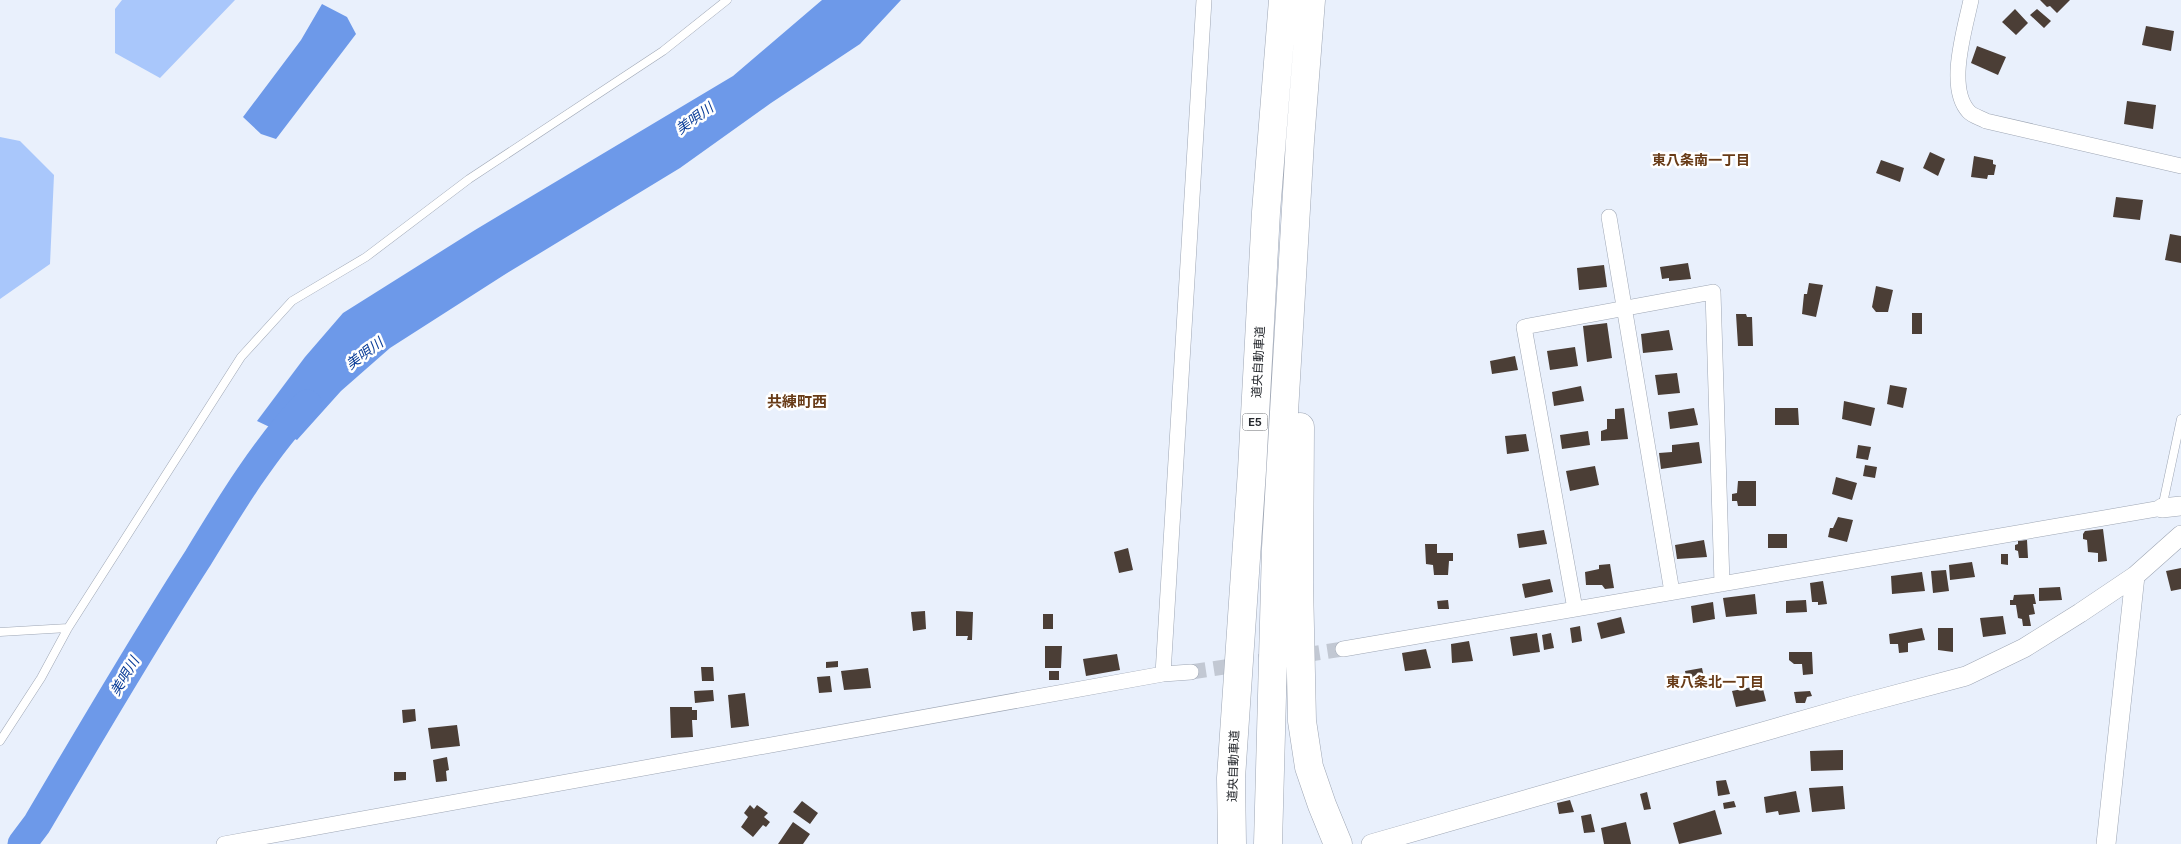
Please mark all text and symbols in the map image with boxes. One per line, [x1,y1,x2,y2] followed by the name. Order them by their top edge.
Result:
[672,98,718,137] water label: 美唄川
[1652,151,1750,168] district label: 東八条南一丁目
[1249,326,1267,398] street label: 道央自動車道
[342,332,387,372] water label: 美唄川
[767,392,827,411] district label: 共練町西
[1242,414,1268,431] road number: E5
[106,652,143,698] water label: 美唄川
[1666,673,1764,690] district label: 東八条北一丁目
[1224,730,1242,802] street label: 道央自動車道

